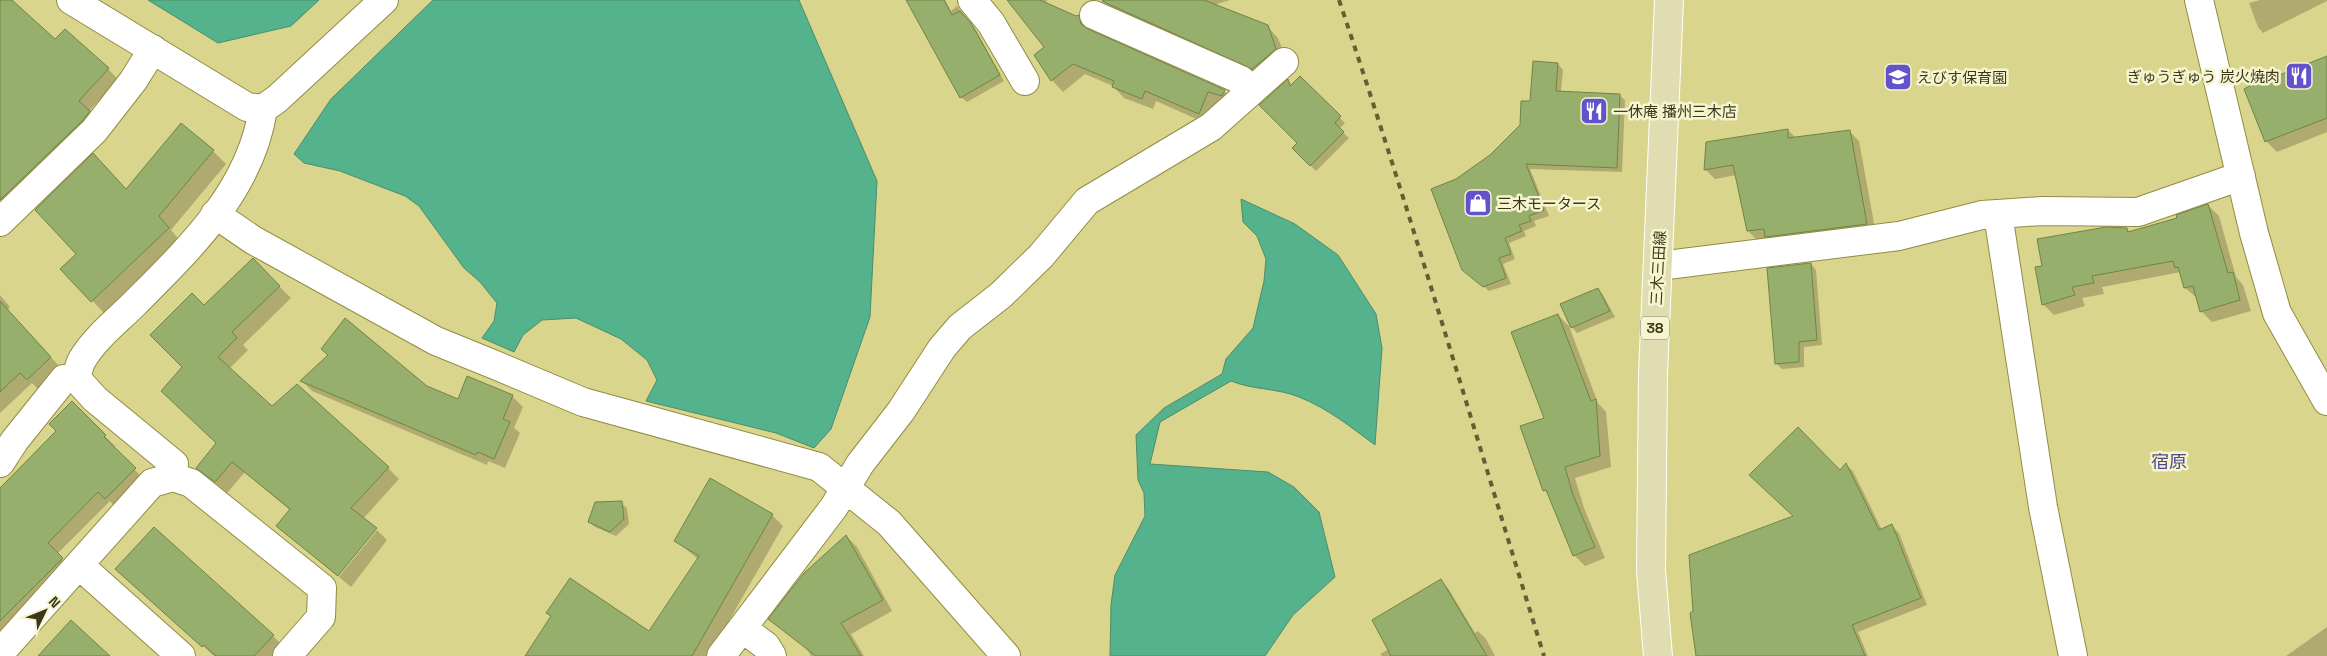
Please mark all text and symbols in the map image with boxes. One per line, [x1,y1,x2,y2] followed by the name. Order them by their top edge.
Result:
[2284,61,2314,91] restaurant icon: ぎゅうぎゅう 炭火焼肉
[1883,62,1913,92] school or university icon: えびす保育園
[2127,67,2280,86] place label: ぎゅうぎゅう 炭火焼肉
[1917,68,2007,87] place label: えびす保育園
[1579,96,1609,126] restaurant icon: 一休庵 播州三木店
[1613,102,1737,121] place label: 一休庵 播州三木店
[1463,188,1493,218] shop icon: 三木モータース
[1497,194,1601,213] place label: 三木モータース
[1647,230,1669,306] street label: 三木三田線
[1641,316,1669,339] road number: 38
[2151,450,2187,473] district label: 宿原
[20,586,70,636] north arrow
[45,593,64,612] text: N

